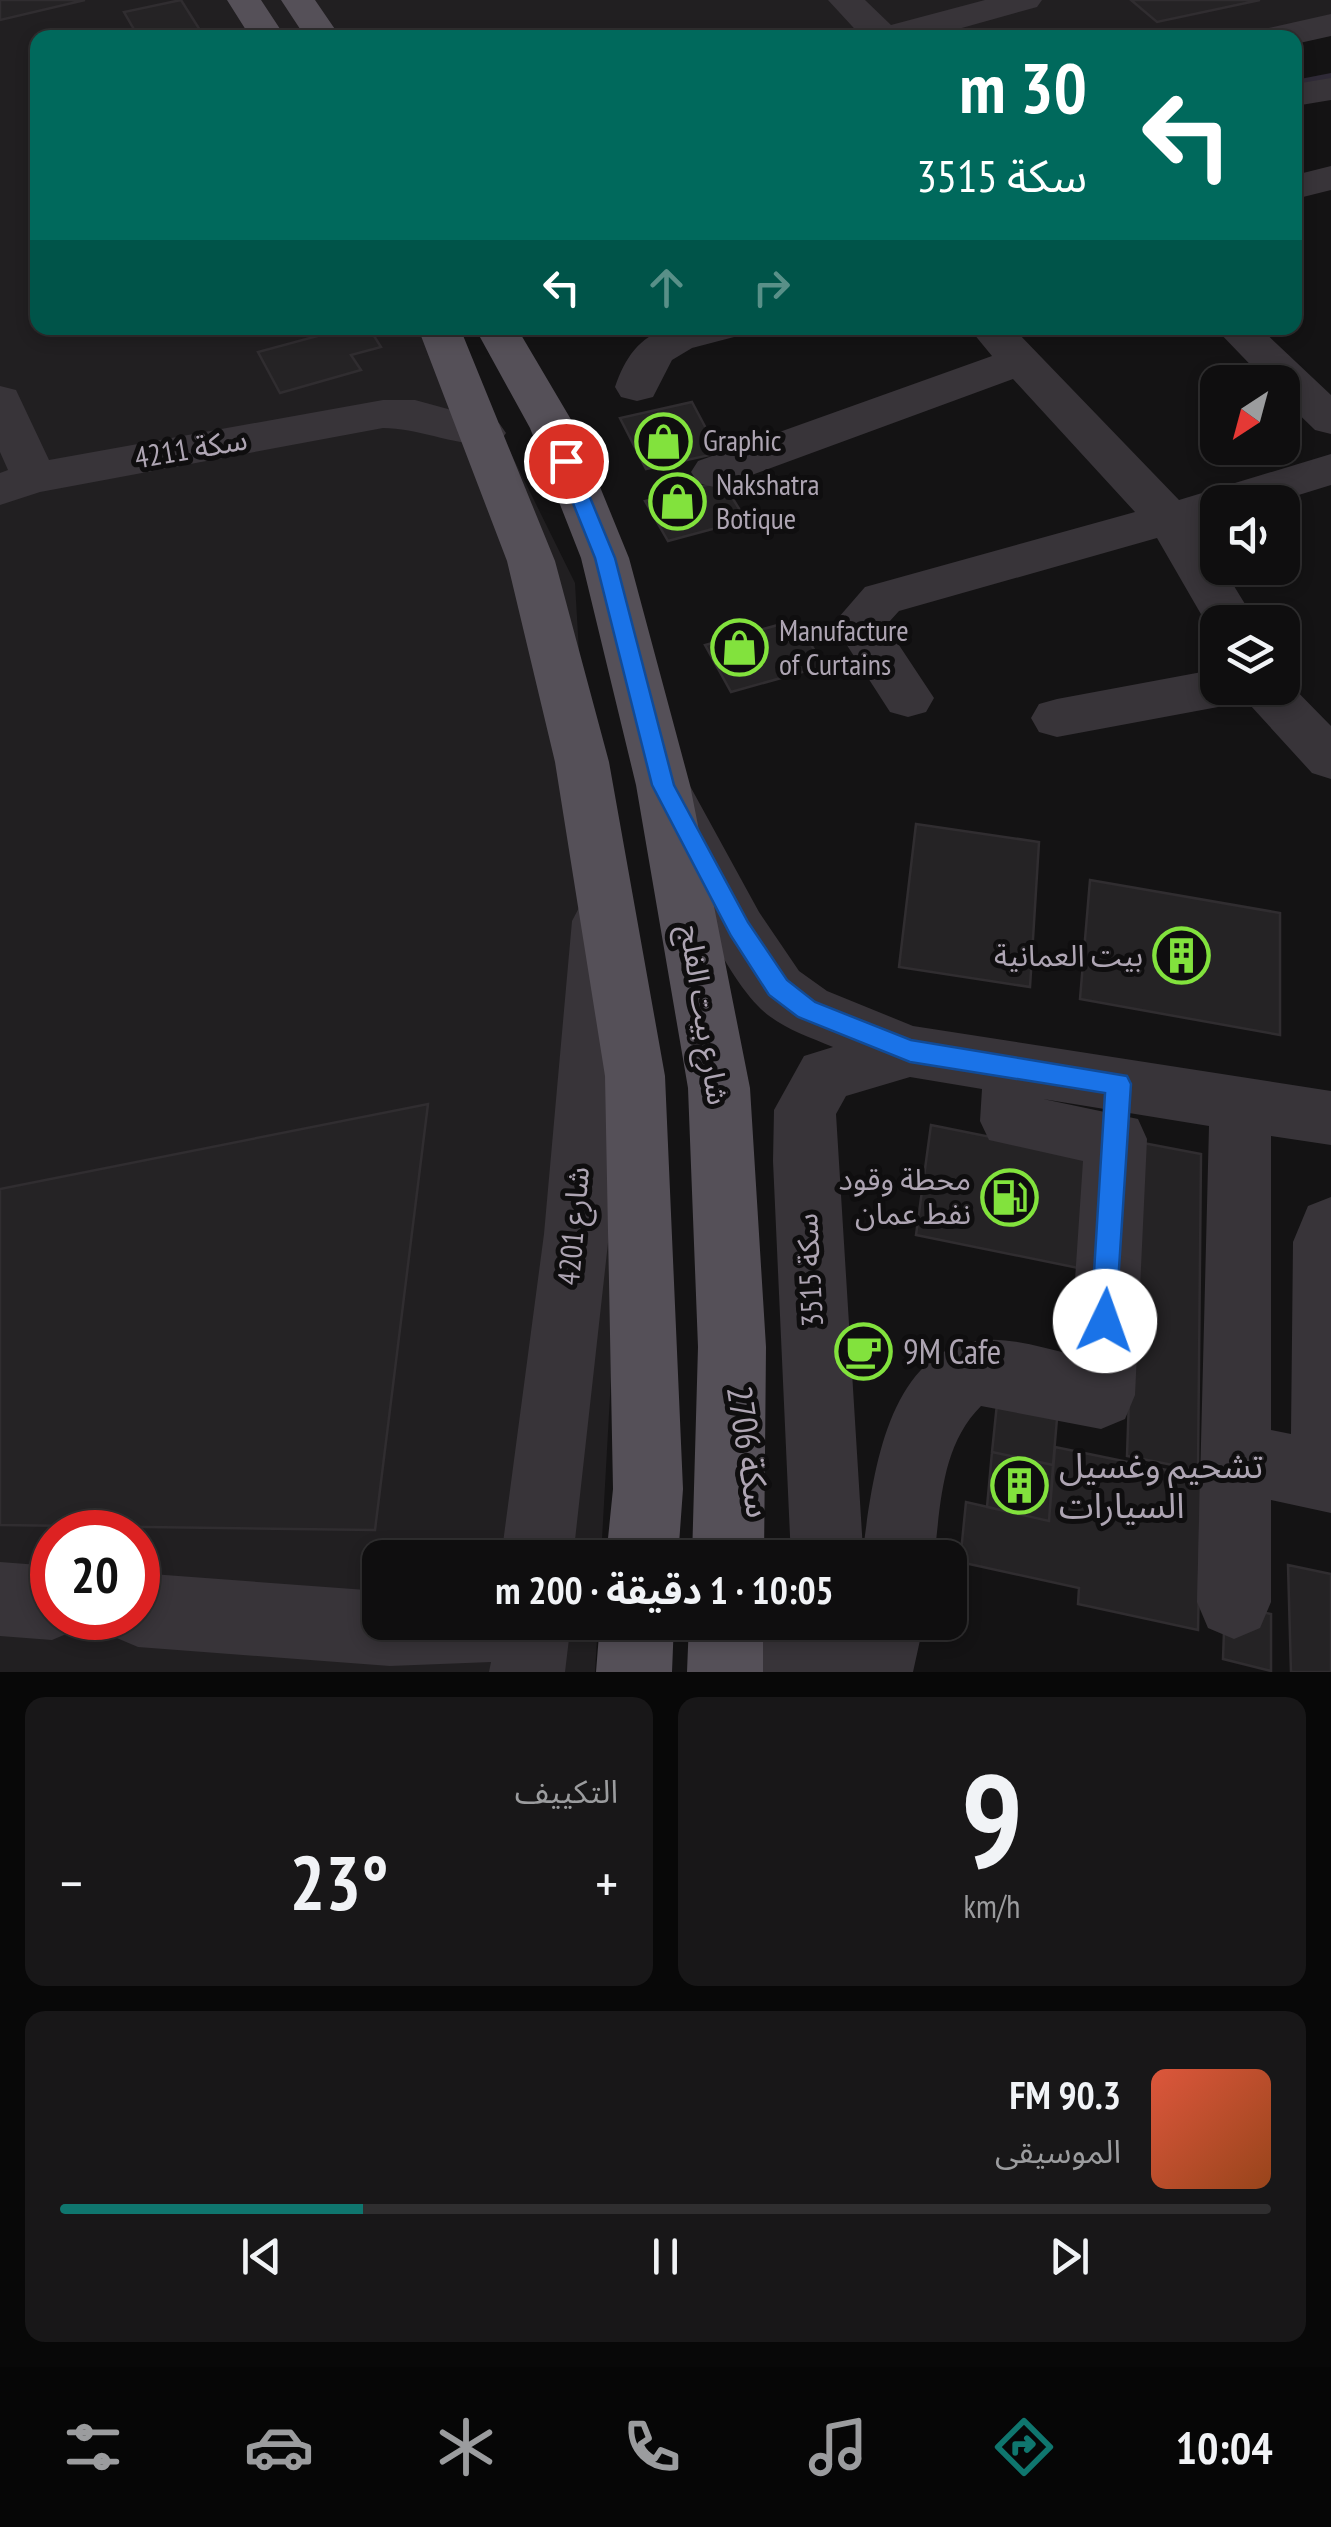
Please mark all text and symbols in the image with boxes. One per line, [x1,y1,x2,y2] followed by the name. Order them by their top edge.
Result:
[959,42,1087,132] text: 30 m
[1122,70,1252,200] icon: left
[916,146,1087,204] text: سكة 3515
[534,260,589,315] icon: left
[639,260,694,315] icon: ahead
[744,260,799,315] icon: right
[1200,365,1300,465] north arrow
[1200,365,1300,705] map controls
[634,411,694,471] shop icon: Graphic
[131,418,250,477] street label: سكة 4211
[524,419,609,504] pin
[703,420,782,459] place label: Graphic
[539,434,594,489] icon: arrive
[716,464,820,537] place label: Nakshatra Botique
[647,472,707,532] shop icon: Nakshatra Botique
[1200,485,1300,585] button: sound
[1200,605,1300,705] button: layers
[779,610,909,683] place label: Manufacture of Curtains
[710,618,770,678] shop icon: Manufacture of Curtains
[668,922,739,1108] street label: شارع بيت الفلج
[1152,926,1212,986] building icon: بيت العمانية
[994,935,1143,974] place label: بيت العمانية
[839,1159,971,1232] place label: محطة وقود نفط عمان
[548,1165,601,1287] street label: شارع 4201
[980,1167,1040,1227] fuel station icon: محطة وقود نفط عمان
[786,1212,831,1328] street label: سكة 3515
[1053,1269,1157,1373] position arrow
[834,1322,894,1382] cafe icon: 9M Cafe
[903,1328,1001,1374] place label: 9M Cafe
[717,1383,783,1521] street label: سكة 2706
[1059,1442,1263,1528] place label: تشحيم وغسيل السيارات
[990,1456,1050,1516] building icon: تشحيم وغسيل السيارات
[30,1510,160,1640] speed limit sign: 20
[495,1565,834,1614] text: 10:05 · 1 دقيقة · 200 m
[961,1736,1023,1904] text: 9
[515,1770,618,1812] text: التكييف
[289,1834,389,1931] text: 23°
[60,1847,83,1918] text: −
[595,1847,618,1918] text: +
[964,1885,1020,1927] text: km/h
[1009,2070,1121,2119] text: 90.3 FM
[995,2130,1121,2172] text: الموسيقى
[234,2229,289,2284] icon: previous
[638,2229,693,2284] icon: pause
[1042,2229,1097,2284] icon: next
[58,2412,128,2482] icon: filters
[244,2412,314,2482] icon: car
[431,2412,501,2482] icon: climate
[617,2412,687,2482] icon: phone
[803,2412,873,2482] icon: music
[989,2412,1059,2482] icon: directions
[1176,2418,1273,2476] text: 10:04

